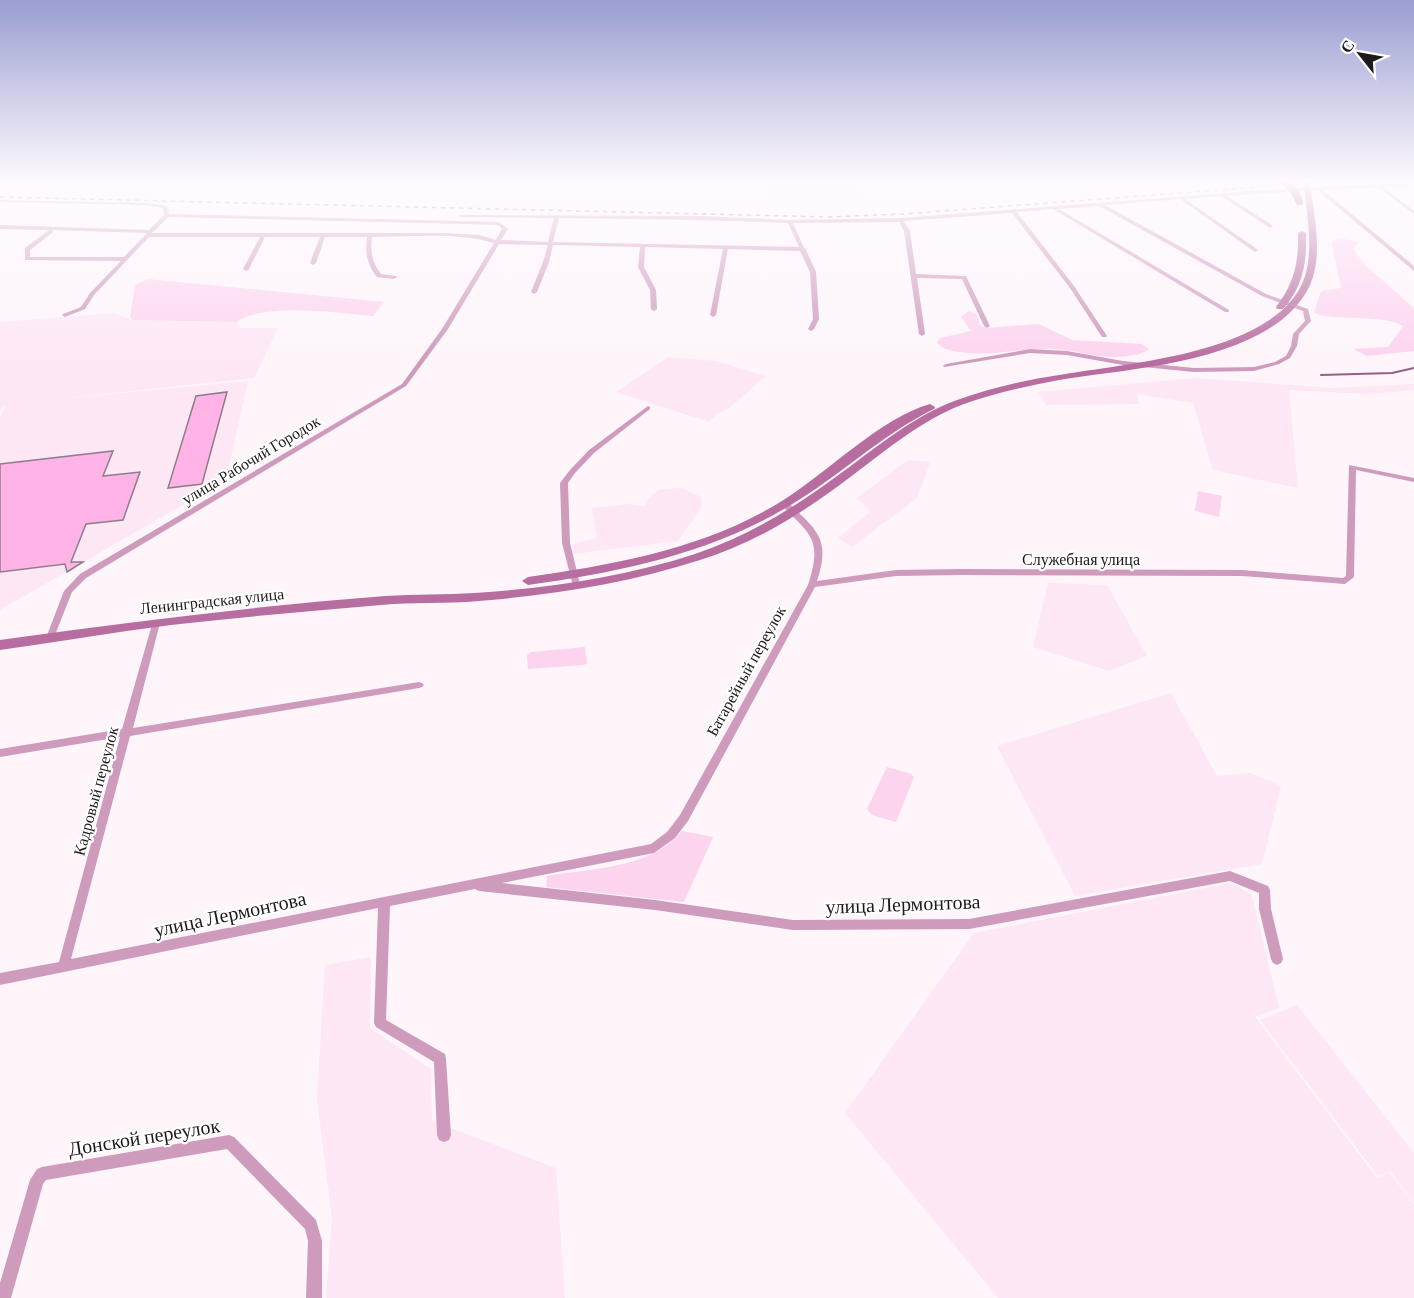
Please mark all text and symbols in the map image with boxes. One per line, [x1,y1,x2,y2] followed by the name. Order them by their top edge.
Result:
[1330,24,1390,84] north arrow
[1337,37,1358,56] text: С
[179,412,324,509] street label: улица Рабочий Городок
[1022,551,1140,569] street label: Служебная улица
[139,585,285,618] street label: Ленинградская улица
[703,603,790,740] street label: Батарейный переулок
[71,724,122,858] street label: Кадровый переулок
[152,887,308,942] street label: улица Лермонтова
[825,890,981,919] street label: улица Лермонтова
[67,1114,222,1161] street label: Донской переулок

